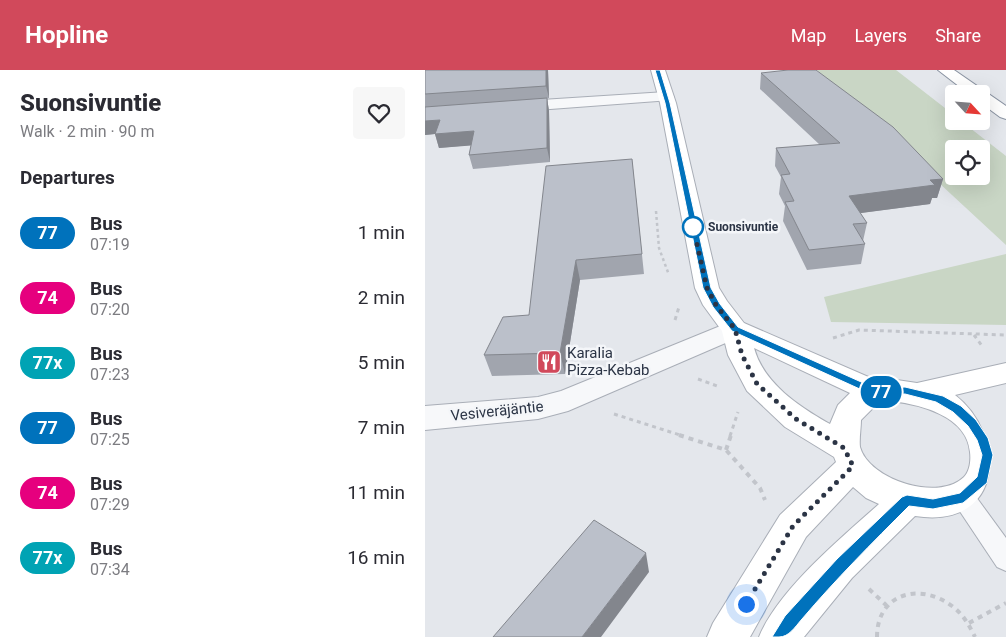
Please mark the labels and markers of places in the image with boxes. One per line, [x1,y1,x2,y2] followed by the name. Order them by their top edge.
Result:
[682,216,704,238] marker: Suonsivuntie
[708,220,779,234] place label: Suonsivuntie
[567,344,649,379] place label: Karalia Pizza-Kebab
[536,349,562,375] restaurant icon: Karalia Pizza-Kebab

